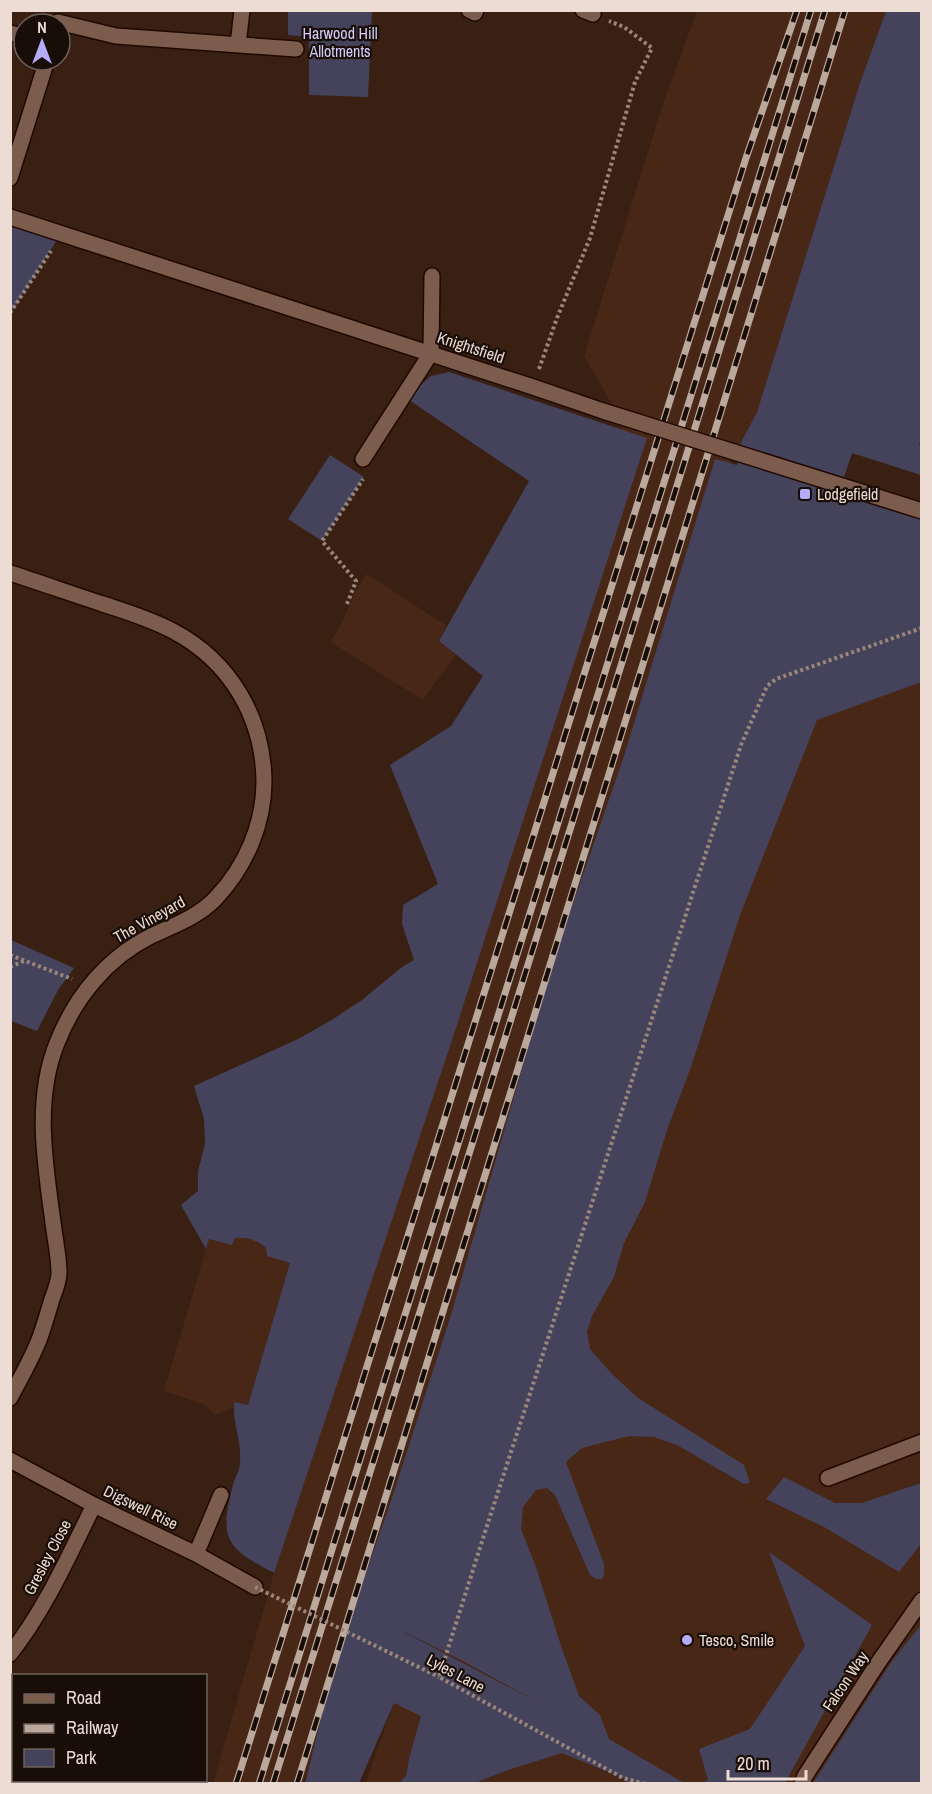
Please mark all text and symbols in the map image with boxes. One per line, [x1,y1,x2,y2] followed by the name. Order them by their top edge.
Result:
[12,12,72,72] north arrow
[37,16,47,38] text: N
[302,22,378,62] park label: Harwood Hill Allotments
[435,326,507,368] street label: Knightsfield
[817,483,878,505] place label: Lodgefield
[798,487,812,501] marker: Lodgefield
[109,890,189,948] street label: The Vineyard
[100,1480,182,1534] street label: Digswell Rise
[18,1515,76,1599] street label: Gresley Close
[699,1629,774,1651] place label: Tesco, Smile
[680,1633,694,1647] marker: Tesco, Smile
[817,1646,873,1715] street label: Falcon Way
[423,1649,489,1697] street label: Lyles Lane
[12,1674,207,1782] legend
[66,1685,101,1710] text: Road
[66,1715,119,1740] text: Railway
[728,1743,806,1781] scale bar
[66,1745,97,1770] text: Park
[737,1751,770,1776] text: 20 m

